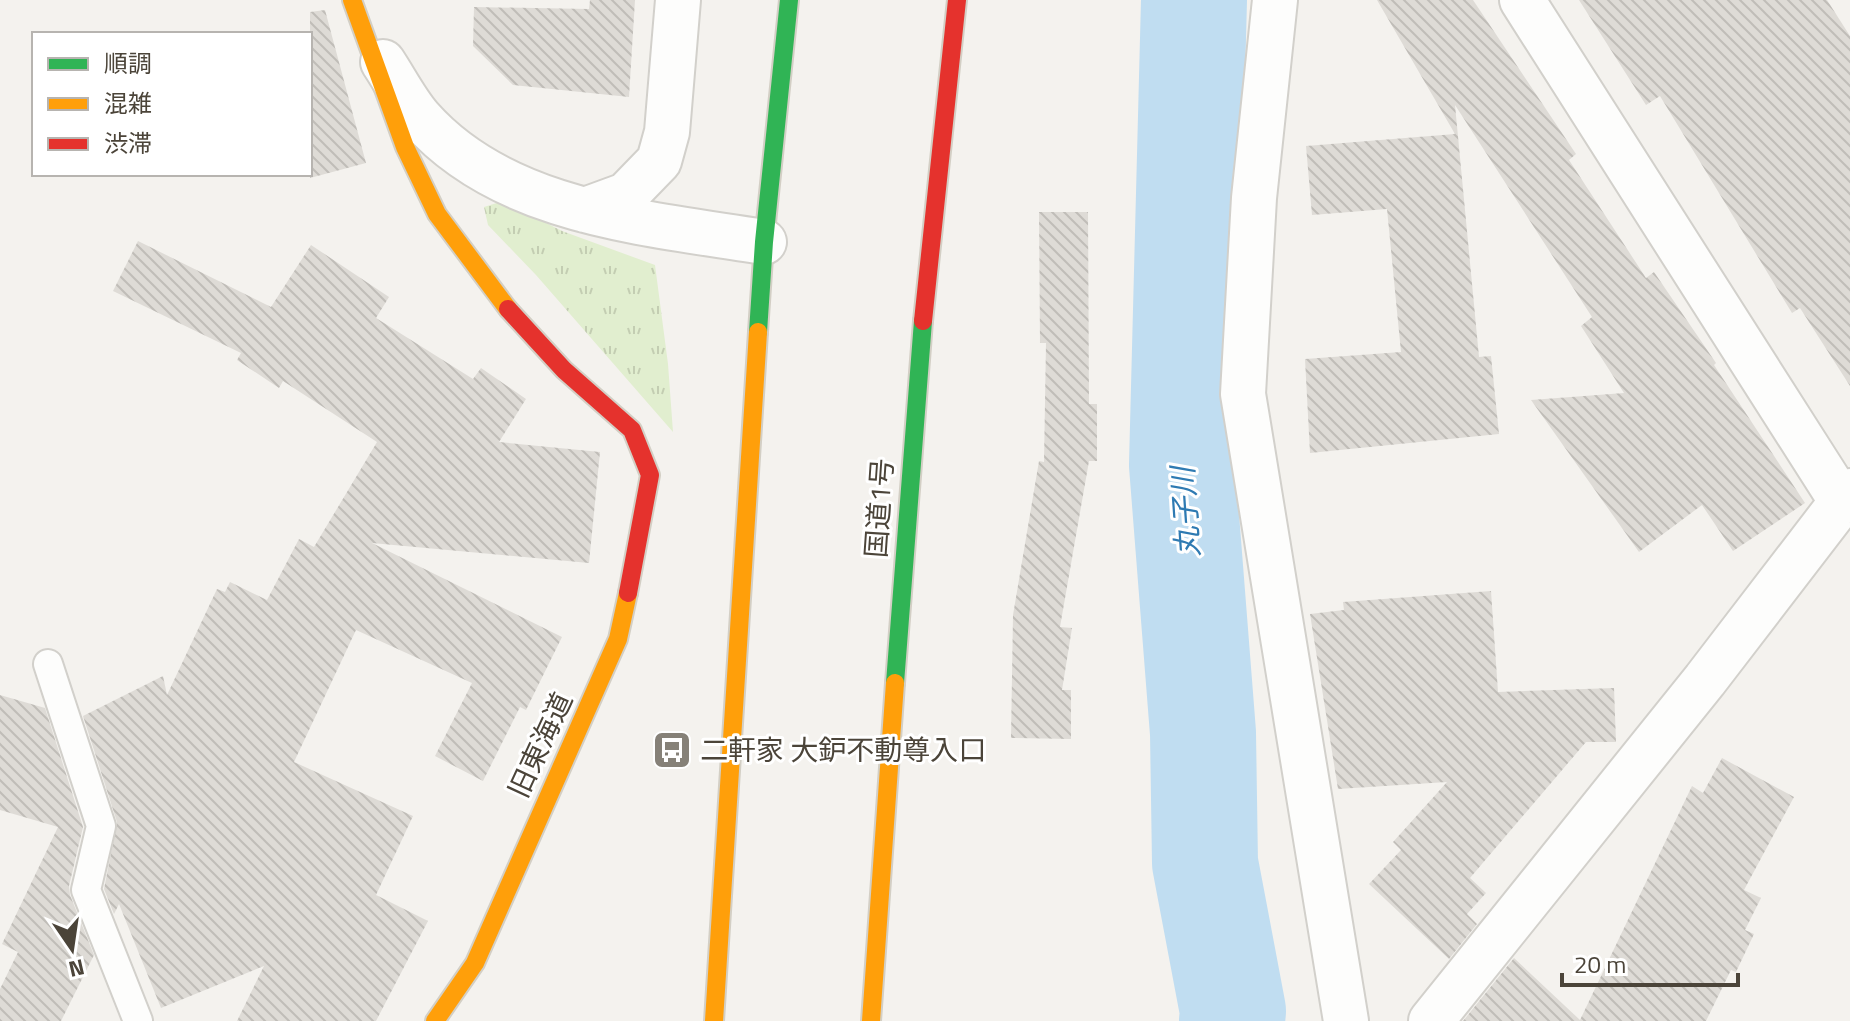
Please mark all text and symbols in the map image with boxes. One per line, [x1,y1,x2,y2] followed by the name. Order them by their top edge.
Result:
[32,32,312,176] legend
[104,45,152,81] text: 順調
[104,85,152,121] text: 混雑
[104,125,152,161] text: 渋滞
[854,457,903,559] street label: 国道1号
[1159,463,1211,559] water label: 丸子川
[496,685,583,805] street label: 旧東海道
[700,728,986,771] place label: 二軒家 大鈩不動尊入口
[651,729,693,771] bus stop icon: 二軒家 大鈩不動尊入口
[32,909,112,989] north arrow
[1562,937,1738,987] scale bar
[1574,946,1626,982] text: 20 m
[65,950,88,987] text: N

